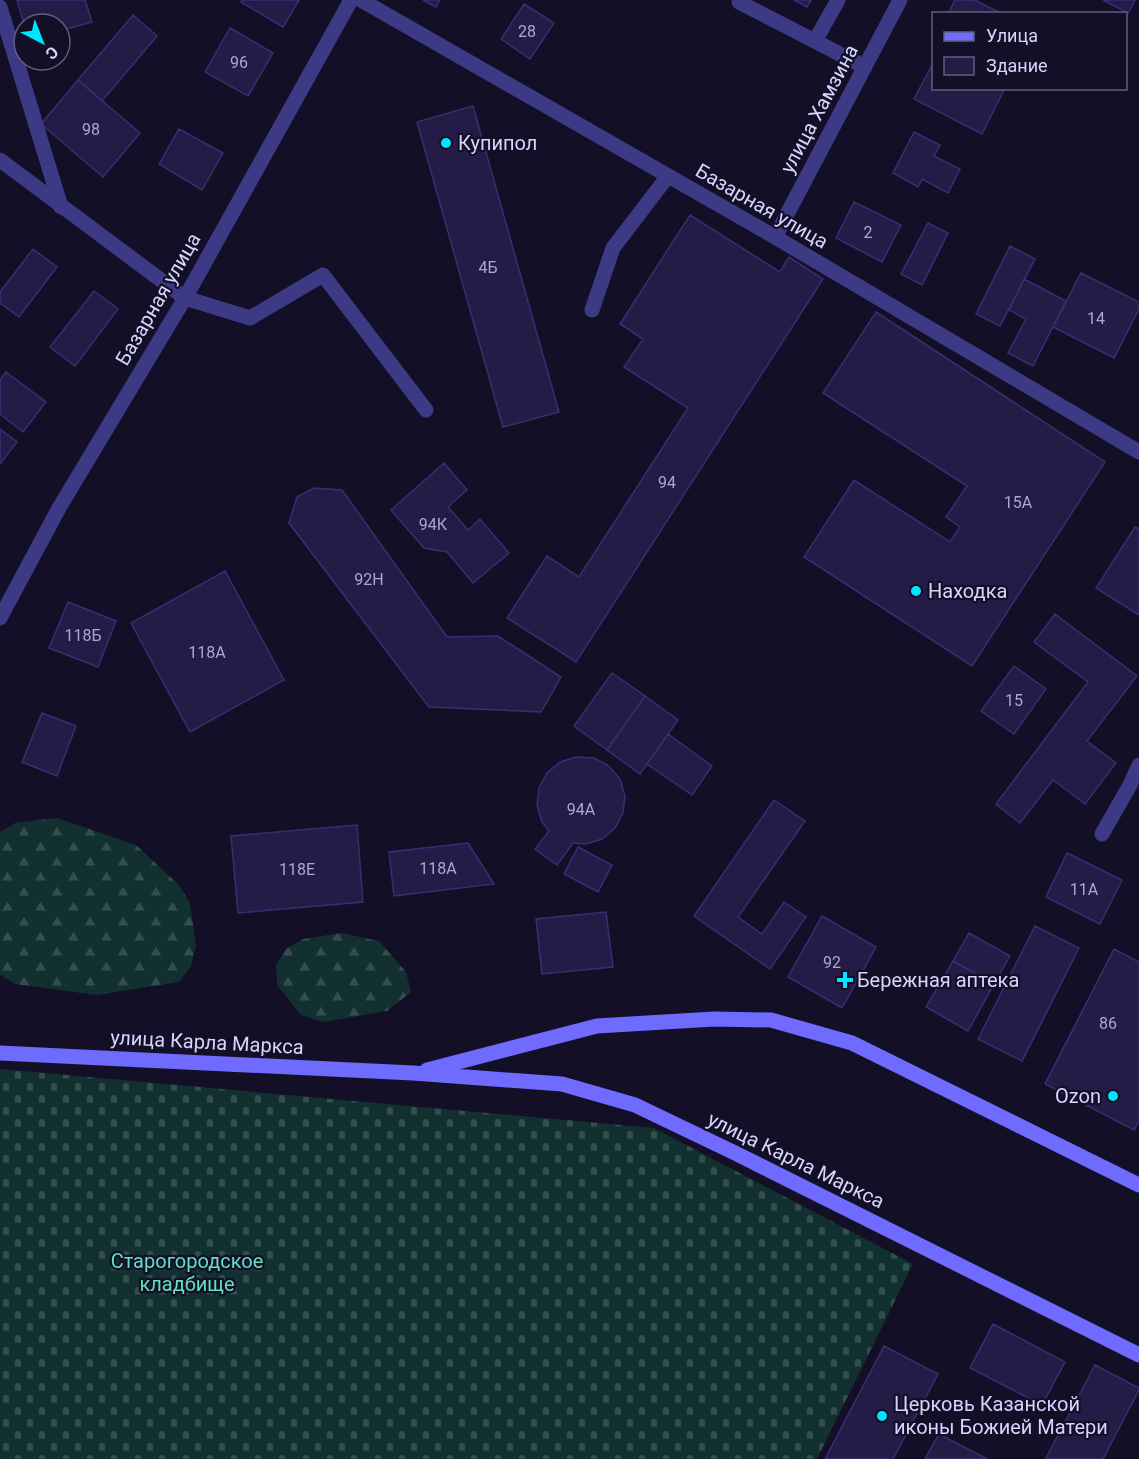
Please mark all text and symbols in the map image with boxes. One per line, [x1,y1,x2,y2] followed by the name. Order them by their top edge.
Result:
[12,12,72,72] north arrow
[932,12,1127,90] legend
[518,22,536,41] house number: 28
[986,25,1038,46] text: Улица
[775,41,863,177] street label: улица Хамзина
[41,42,62,63] text: С
[230,53,248,72] house number: 96
[986,55,1048,76] text: Здание
[82,120,100,139] house number: 98
[458,131,537,155] place label: Купипол
[439,136,453,150] marker: Купипол
[691,158,833,254] street label: Базарная улица
[864,223,873,242] house number: 2
[110,228,206,370] street label: Базарная улица
[478,258,498,277] house number: 4Б
[1087,309,1105,328] house number: 14
[658,473,676,492] house number: 94
[1004,493,1033,512] house number: 15А
[419,515,448,534] house number: 94К
[354,570,384,589] house number: 92Н
[928,579,1007,603] place label: Находка
[909,584,923,598] marker: Находка
[64,626,102,645] house number: 118Б
[188,643,226,662] house number: 118А
[1005,691,1023,710] house number: 15
[567,800,596,819] house number: 94А
[419,859,457,878] house number: 118А
[279,860,315,879] house number: 118Е
[1070,880,1099,899] house number: 11А
[823,953,841,972] house number: 92
[857,968,1019,992] place label: Бережная аптека
[838,973,852,987] marker: Бережная аптека
[1099,1014,1117,1033] house number: 86
[110,1025,304,1059] street label: улица Карла Маркса
[1055,1084,1101,1108] place label: Ozon
[1106,1089,1120,1103] marker: Ozon
[704,1107,888,1213] street label: улица Карла Маркса
[111,1249,263,1296] park label: Старогородское кладбище
[894,1392,1108,1439] place label: Церковь Казанской иконы Божией Матери
[875,1409,889,1423] marker: Церковь Казанской иконы Божией Матери

